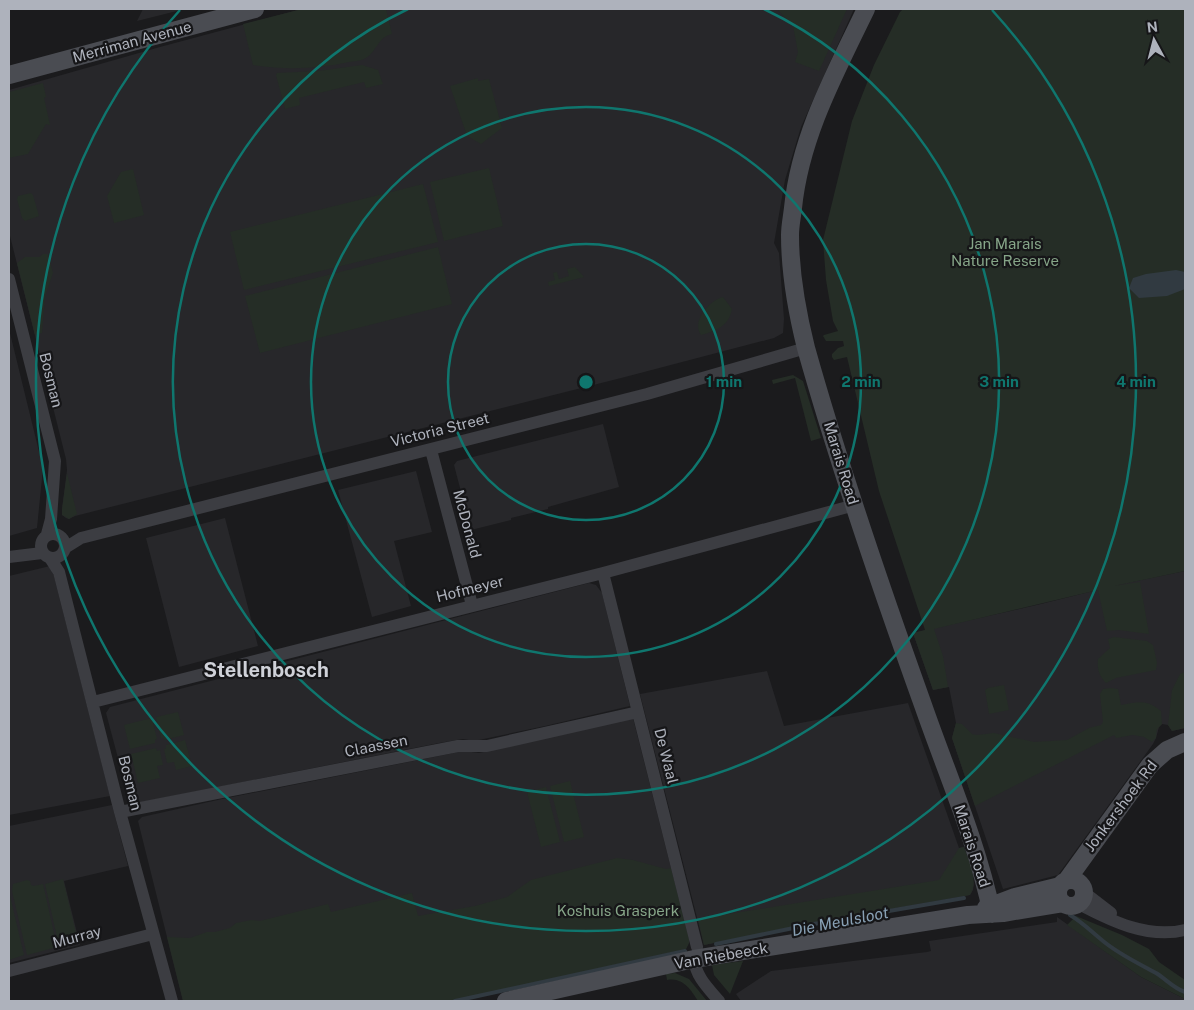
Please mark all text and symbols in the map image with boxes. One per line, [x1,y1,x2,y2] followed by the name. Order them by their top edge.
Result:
[1129,15,1179,65] north arrow
[71,17,193,66] street label: Merriman Avenue
[1146,18,1159,36] text: N
[951,235,1059,269] park label: Jan Marais Nature Reserve
[36,351,67,409] street label: Bosman
[577,373,595,391] centre of rings
[706,373,742,390] text: 1 min
[841,373,881,390] text: 2 min
[979,373,1019,390] text: 3 min
[1116,373,1156,390] text: 4 min
[389,409,491,450] street label: Victoria Street
[821,419,862,506] street label: Marais Road
[450,488,485,560] street label: McDonald
[434,572,506,605] street label: Hofmeyer
[203,658,329,682] district label: Stellenbosch
[651,726,682,786] street label: De Waal
[343,731,409,760] street label: Claassen
[115,754,146,812] street label: Bosman
[1081,757,1160,855] street label: Jonkershoek Rd
[951,802,994,889] street label: Marais Road
[557,902,679,919] park label: Koshuis Grasperk
[790,903,890,940] water label: Die Meulsloot
[51,922,103,951] street label: Murray
[673,939,769,972] street label: Van Riebeeck

